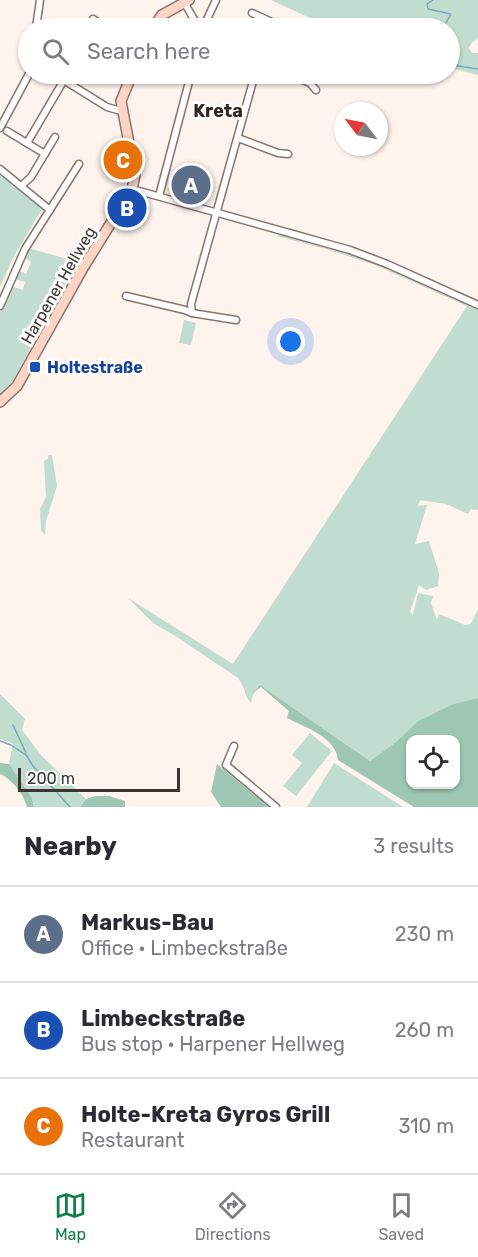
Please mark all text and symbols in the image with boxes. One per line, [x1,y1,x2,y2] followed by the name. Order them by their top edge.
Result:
[18,18,460,84] search box
[39,35,72,68] icon: search
[87,38,210,65] text: Search here
[193,100,243,122] district label: Kreta
[334,102,388,156] north arrow
[104,138,142,182] pin: C
[172,162,210,207] pin: A
[108,186,146,230] pin: B
[17,223,100,347] street label: Harpener Hellweg
[276,327,305,356] your location
[47,358,143,377] place label: Holtestraße
[28,360,42,374] marker: Holtestraße
[406,735,460,789] map controls
[406,735,460,789] button: locate
[18,765,180,792] scale bar
[27,769,75,788] text: 200 m
[24,831,117,862] text: Nearby
[373,834,454,858] text: 3 results
[81,909,214,936] text: Markus-Bau
[36,922,51,946] text: A
[395,922,454,946] text: 230 m
[81,936,288,960] text: Office · Limbeckstraße
[81,1005,245,1032] text: Limbeckstraße
[36,1018,51,1042] text: B
[395,1018,454,1042] text: 260 m
[81,1032,345,1056] text: Bus stop · Harpener Hellweg
[81,1101,330,1128] text: Holte-Kreta Gyros Grill
[36,1114,51,1138] text: C
[398,1114,454,1138] text: 310 m
[81,1128,185,1152] text: Restaurant
[54,1189,87,1244] tab: Map
[195,1189,271,1244] tab: Directions
[378,1189,424,1244] tab: Saved

